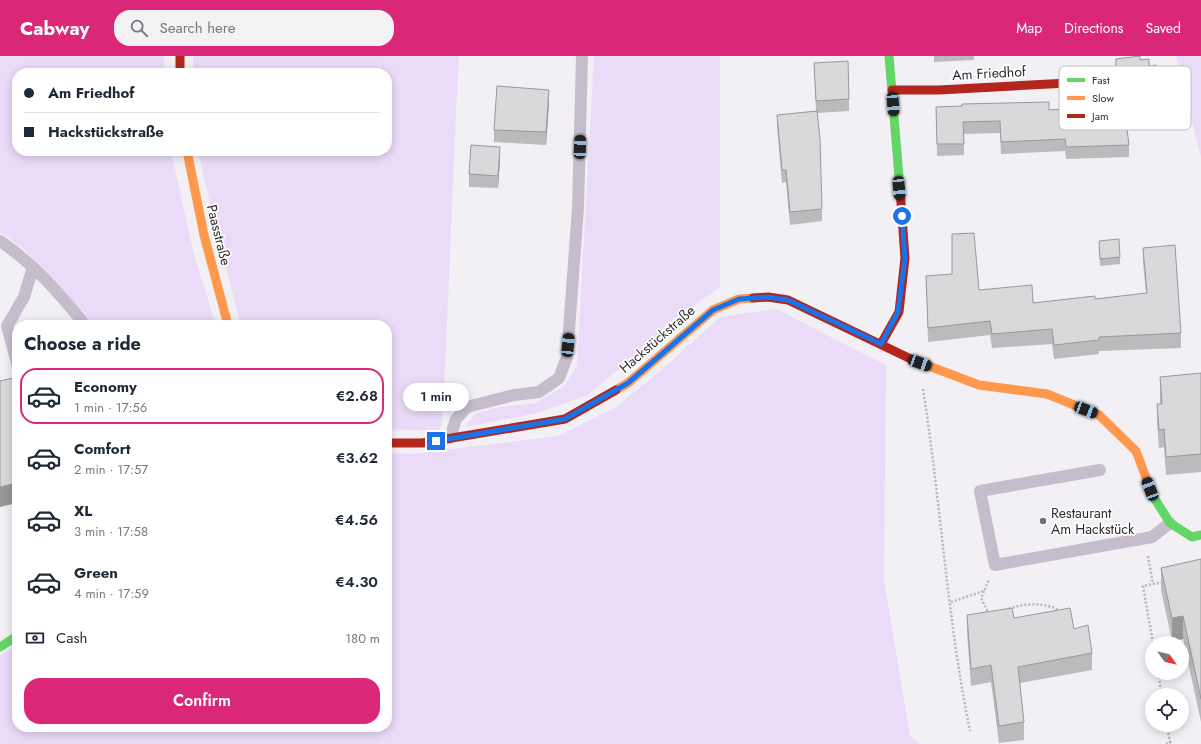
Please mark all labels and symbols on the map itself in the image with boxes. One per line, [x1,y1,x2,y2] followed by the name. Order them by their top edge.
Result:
[952,61,1027,85] street label: Am Friedhof
[1059,66,1191,130] legend
[1092,72,1110,88] text: Fast
[1092,90,1114,106] text: Slow
[886,92,900,116] car
[1090,108,1109,124] text: Jam
[574,135,586,159] car
[892,176,906,200] car
[202,202,236,268] street label: Paasstraße
[893,207,911,225] route start
[615,300,699,378] street label: Hackstückstraße
[561,333,575,357] car
[907,353,933,373] car
[403,383,469,411] callout: 1 min
[1073,400,1099,420] car
[427,432,445,450] route end
[1140,476,1160,502] car
[1051,503,1135,539] place label: Restaurant Am Hackstück
[1038,516,1048,526] marker: Restaurant Am Hackstück
[1145,636,1189,680] north arrow

